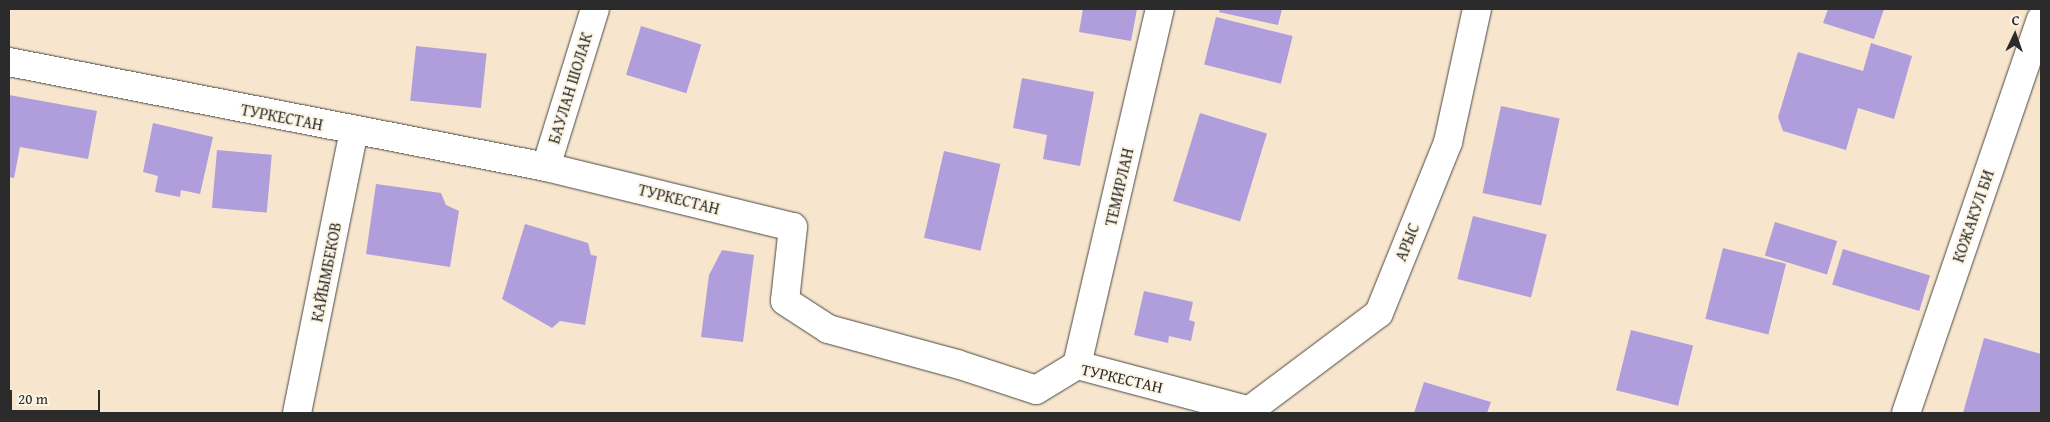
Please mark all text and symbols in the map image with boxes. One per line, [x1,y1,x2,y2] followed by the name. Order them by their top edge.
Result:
[1990,10,2040,60] north arrow
[2011,10,2020,30] text: С
[544,30,596,146] street label: БАУЛАН ШОЛАК
[239,100,325,134] street label: ТУРКЕСТАН
[1101,146,1137,228] street label: ТЕМИРЛАН
[1948,167,1998,265] street label: КОЖАКУЛ БИ
[636,180,722,218] street label: ТУРКЕСТАН
[1391,220,1423,264] street label: АРЫС
[307,221,345,323] street label: КАЙЫМБЕКОВ
[1079,359,1165,397] street label: ТУРКЕСТАН
[12,380,102,412] scale bar
[18,388,48,409] text: 20 m

